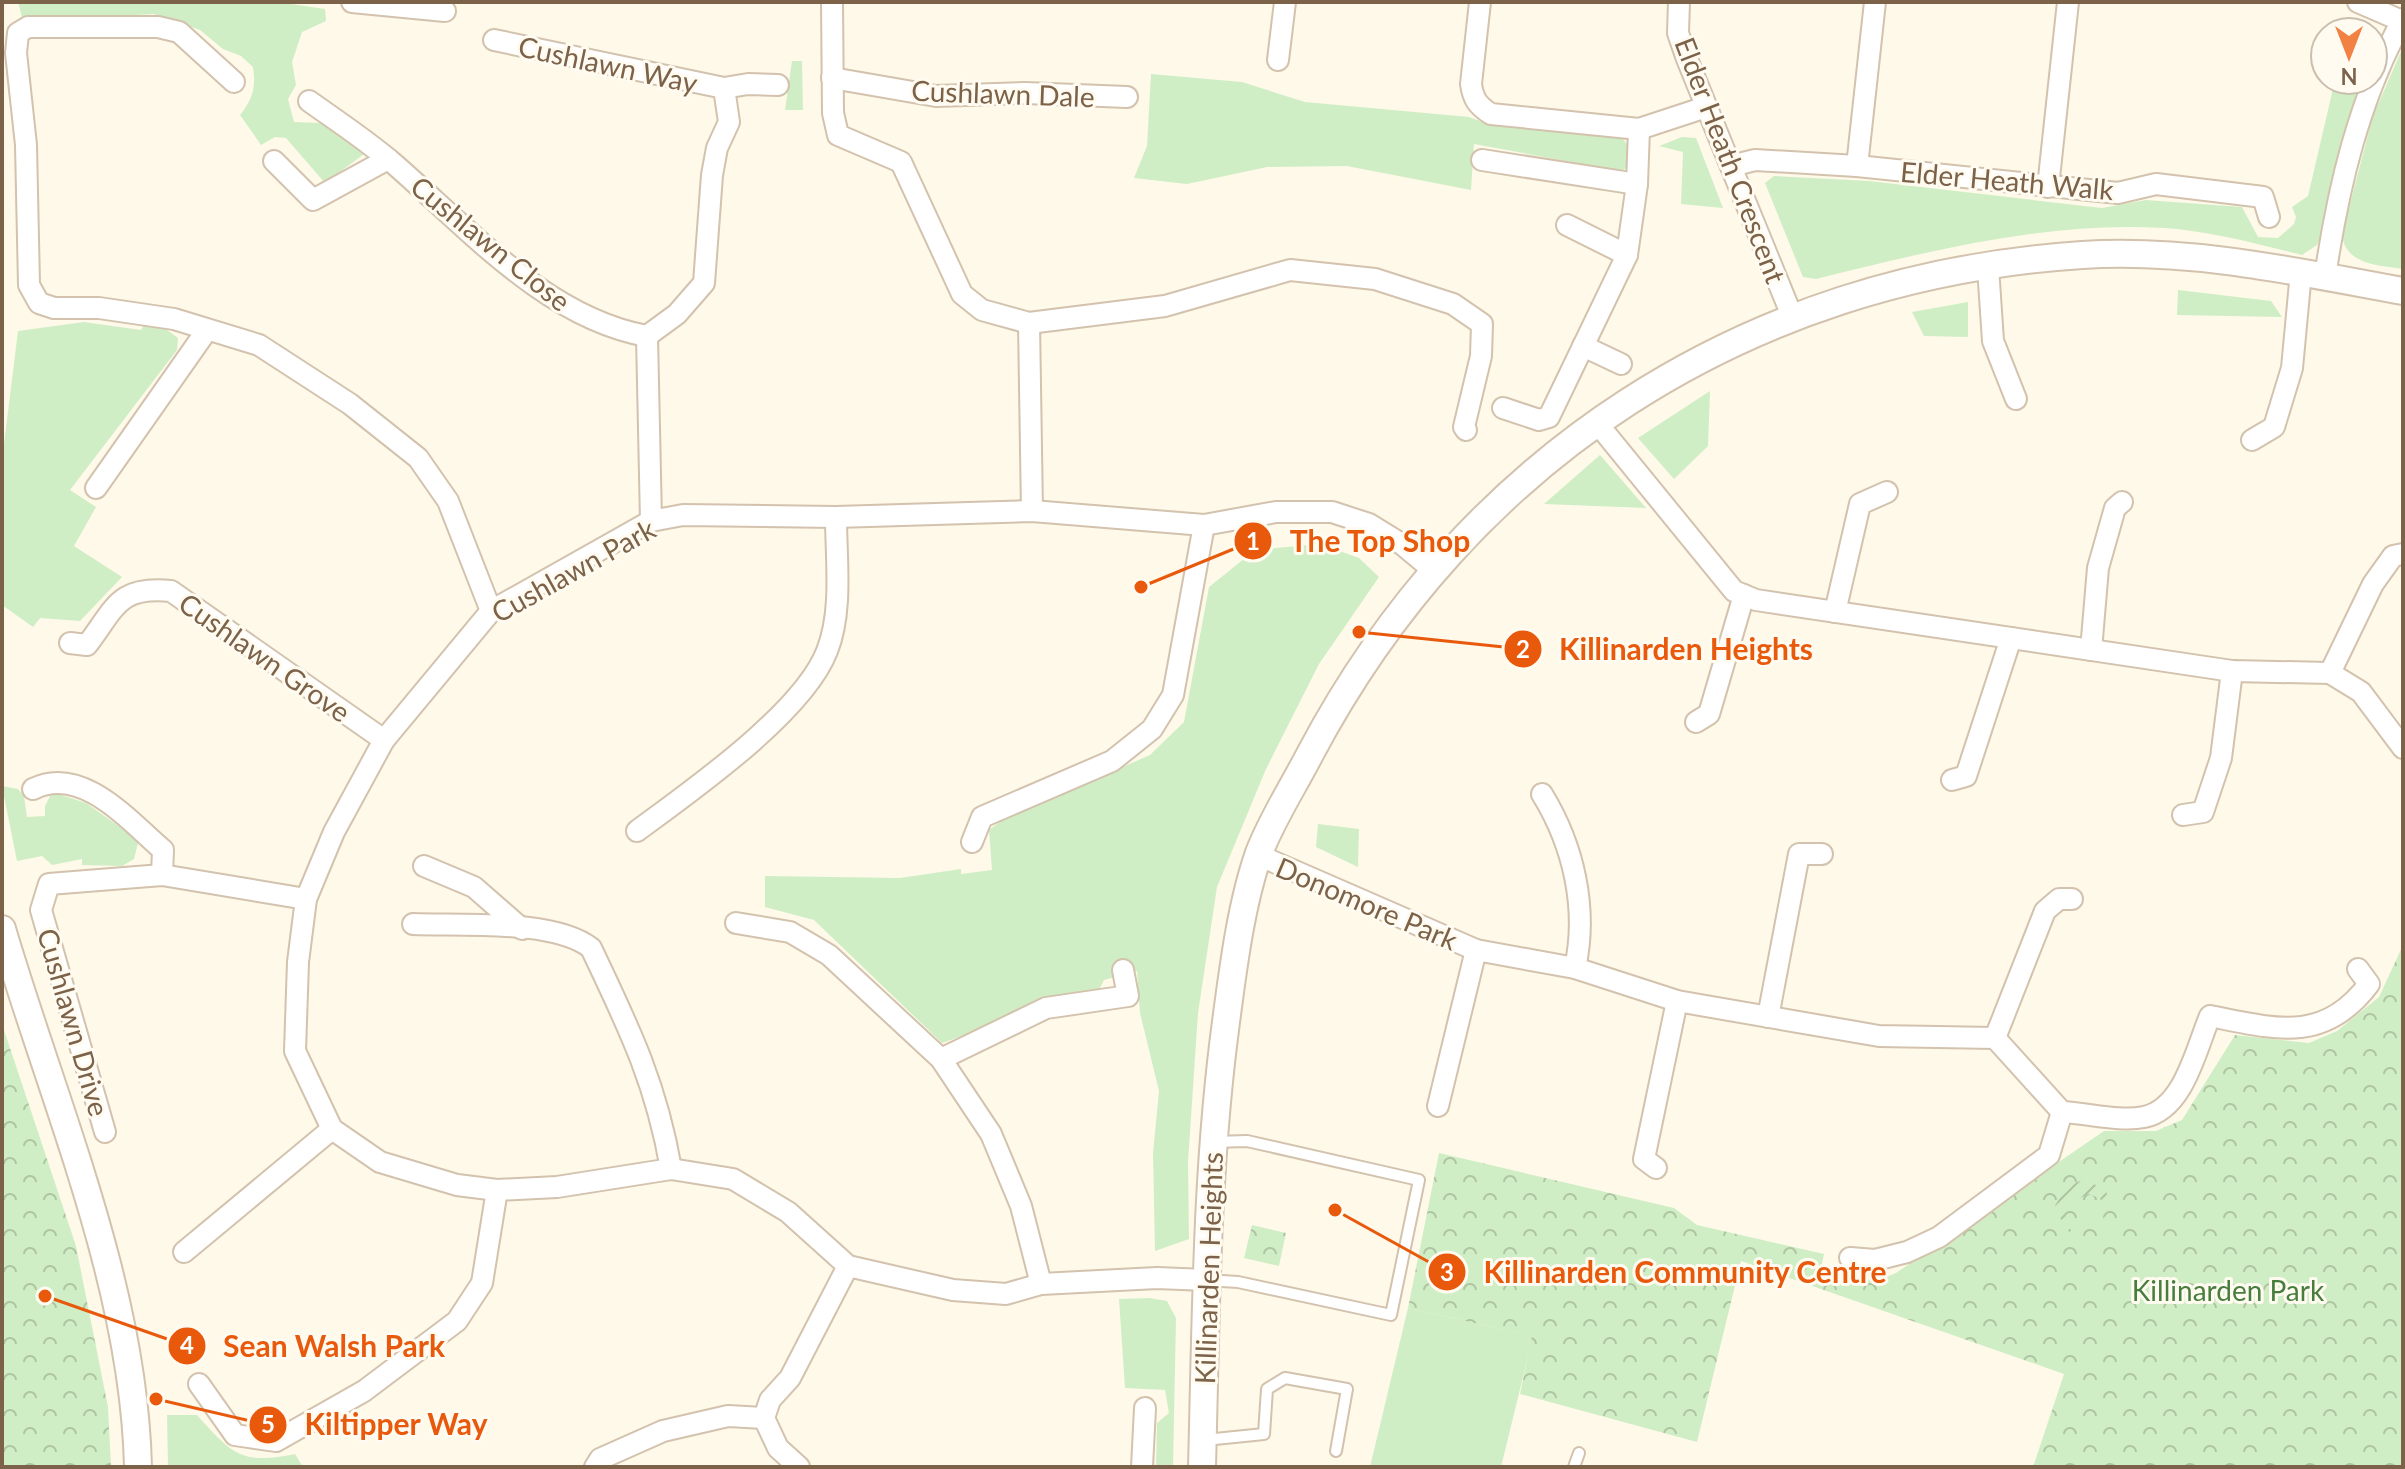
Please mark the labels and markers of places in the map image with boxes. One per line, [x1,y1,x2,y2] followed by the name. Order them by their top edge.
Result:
[1233,514,1487,568] callout: The Top Shop
[1503,622,1829,676] callout: Killinarden Heights
[1427,1245,1903,1299] callout: Killinarden Community Centre
[167,1319,461,1373] callout: Sean Walsh Park
[248,1398,503,1452] callout: Kiltipper Way

